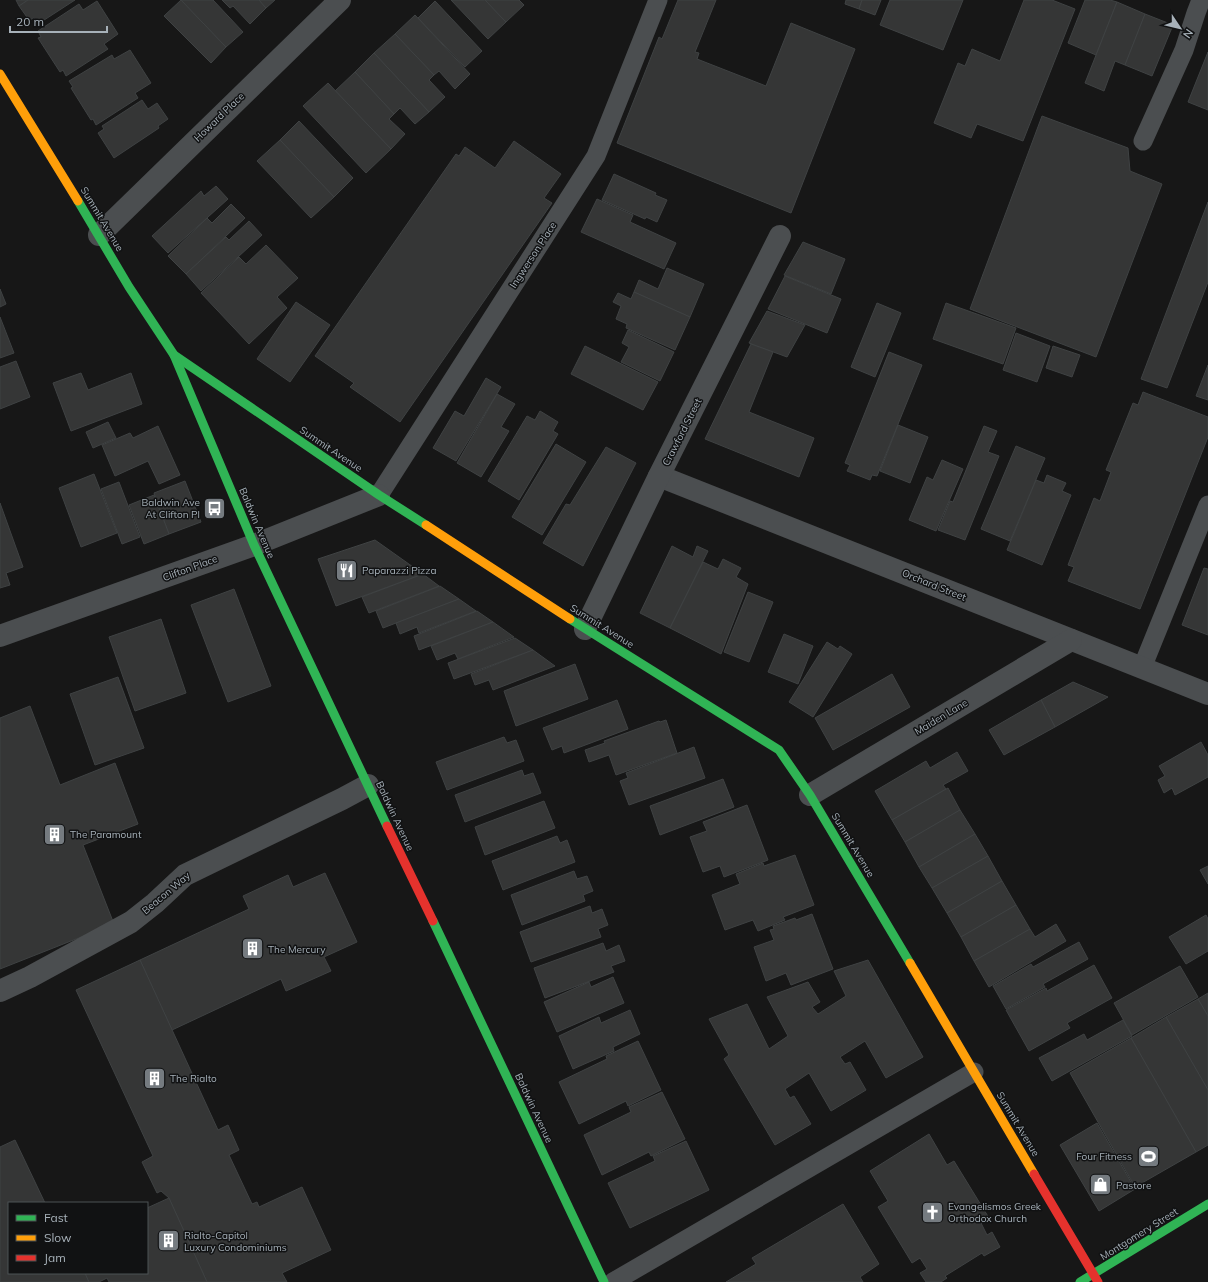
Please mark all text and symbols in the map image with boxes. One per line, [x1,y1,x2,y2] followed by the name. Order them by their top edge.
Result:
[10,8,107,34] scale bar
[1160,8,1200,48] north arrow
[16,14,44,29] text: 20 m
[1180,26,1196,41] text: N
[191,90,247,144] street label: Howard Place
[78,184,126,254] street label: Summit Avenue
[507,219,559,291] street label: Ingwerson Place
[659,396,705,468] street label: Crawford Street
[297,423,365,475] street label: Summit Avenue
[236,486,278,560] street label: Baldwin Avenue
[202,495,228,521] bus stop icon: Baldwin Ave At Clifton Pl
[142,496,200,521] place label: Baldwin Ave At Clifton Pl
[161,552,219,584] street label: Clifton Place
[333,557,359,583] restaurant icon: Paparazzi Pizza
[362,564,436,577] place label: Paparazzi Pizza
[900,566,968,604] street label: Orchard Street
[568,601,636,651] street label: Summit Avenue
[912,696,970,738] street label: Maiden Lane
[373,779,417,853] street label: Baldwin Avenue
[829,810,877,880] street label: Summit Avenue
[42,821,68,847] building icon: The Paramount
[70,828,142,841] place label: The Paramount
[139,869,193,917] street label: Beacon Way
[239,936,265,962] building icon: The Mercury
[268,943,326,956] place label: The Mercury
[142,1065,168,1091] building icon: The Rialto
[512,1071,556,1145] street label: Baldwin Avenue
[170,1072,217,1085] place label: The Rialto
[994,1089,1042,1159] street label: Summit Avenue
[1135,1143,1161,1169] sports icon: Four Fitness
[1076,1150,1132,1163] place label: Four Fitness
[1087,1172,1113,1198] shop icon: Pastore
[1116,1179,1151,1192] place label: Pastore
[920,1199,946,1225] church icon: Evangelismos Greek Orthodox Church
[948,1200,1042,1225] place label: Evangelismos Greek Orthodox Church
[8,1202,148,1274] legend
[1098,1205,1181,1263] street label: Montgomery Street
[44,1210,68,1225] text: Fast
[155,1228,181,1254] building icon: Rialto-Capitol Luxury Condominiums
[184,1229,287,1254] place label: Rialto-Capitol Luxury Condominiums
[44,1230,72,1245] text: Slow
[44,1250,66,1265] text: Jam

